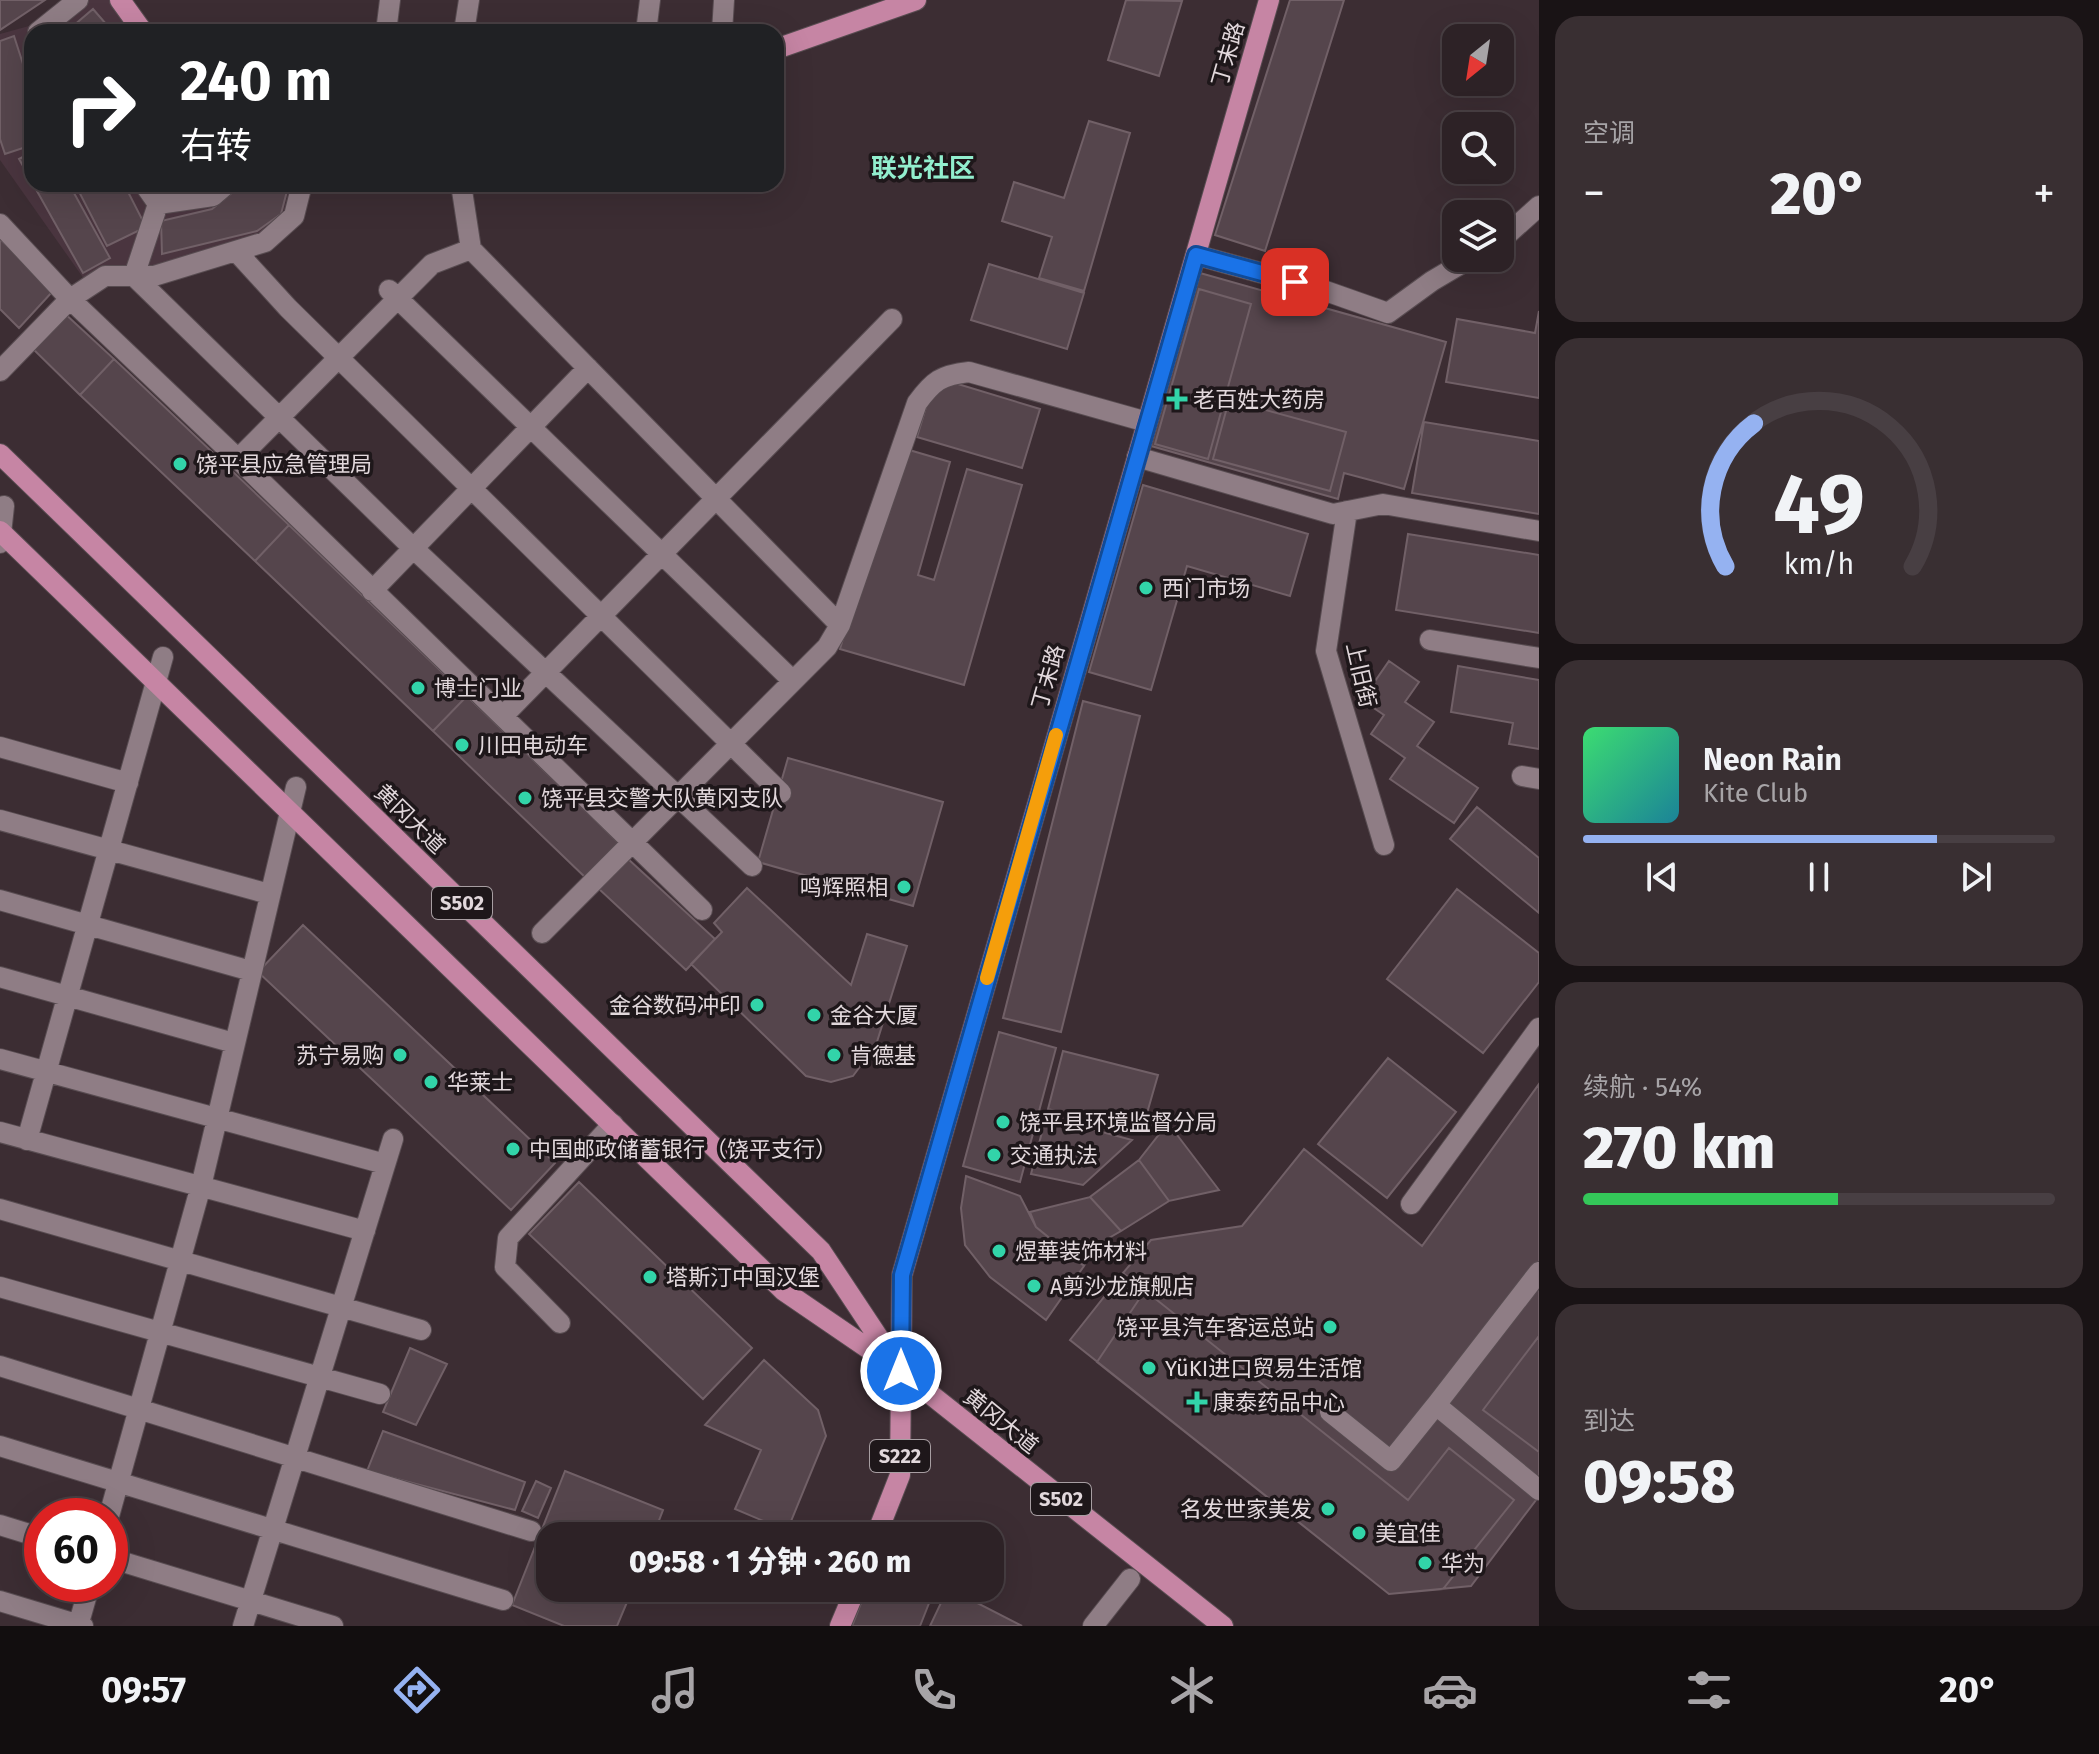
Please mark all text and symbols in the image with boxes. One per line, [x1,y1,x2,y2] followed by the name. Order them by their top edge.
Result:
[1206,19,1250,89] street label: 丁未路
[1442,24,1514,96] north arrow
[1442,24,1514,272] map controls
[180,48,332,115] text: 240 m
[48,56,152,160] icon: right
[1442,112,1514,184] button: search
[1583,118,1635,149] text: 空调
[180,124,252,168] text: 右转
[871,153,975,184] district label: 联光社区
[1770,158,1868,230] text: 20°
[1583,167,1605,220] text: −
[2033,167,2055,220] text: +
[1442,200,1514,272] button: layers
[1261,248,1329,316] pin
[1273,260,1317,304] icon: arrive
[1193,386,1325,413] place label: 老百姓大药房
[1168,390,1186,408] marker: 老百姓大药房
[196,451,372,478] place label: 饶平县应急管理局
[171,455,189,473] marker: 饶平县应急管理局
[1773,455,1865,555] text: 49
[1784,547,1854,582] text: km/h
[1162,575,1250,602] place label: 西门市场
[1137,579,1155,597] marker: 西门市场
[1340,640,1382,710] street label: 上旧街
[1026,642,1070,712] street label: 丁未路
[434,675,522,702] place label: 博士门业
[409,679,427,697] marker: 博士门业
[478,732,588,759] place label: 川田电动车
[453,736,471,754] marker: 川田电动车
[1703,742,1842,778] text: Neon Rain
[1703,778,1808,809] text: Kite Club
[369,779,451,859] street label: 黄冈大道
[541,785,783,812] place label: 饶平县交警大队黄冈支队
[516,789,534,807] marker: 饶平县交警大队黄冈支队
[1640,855,1684,899] icon: previous
[1797,855,1841,899] icon: pause
[1954,855,1998,899] icon: next
[800,874,888,901] place label: 鸣辉照相
[895,878,913,896] marker: 鸣辉照相
[432,887,492,919] road number: S502
[609,992,741,1019] place label: 金谷数码冲印
[748,996,766,1014] marker: 金谷数码冲印
[830,1002,918,1029] place label: 金谷大厦
[805,1006,823,1024] marker: 金谷大厦
[296,1042,384,1069] place label: 苏宁易购
[850,1042,916,1069] place label: 肯德基
[391,1046,409,1064] marker: 苏宁易购
[825,1046,843,1064] marker: 肯德基
[447,1069,513,1096] place label: 华莱士
[1583,1072,1702,1103] text: 续航 · 54%
[422,1073,440,1091] marker: 华莱士
[1019,1109,1217,1136] place label: 饶平县环境监督分局
[1583,1112,1775,1184] text: 270 km
[994,1113,1012,1131] marker: 饶平县环境监督分局
[529,1136,837,1163] place label: 中国邮政储蓄银行（饶平支行）
[504,1140,522,1158] marker: 中国邮政储蓄银行（饶平支行）
[1010,1142,1098,1169] place label: 交通执法
[985,1146,1003,1164] marker: 交通执法
[1015,1238,1147,1265] place label: 煜華装饰材料
[990,1242,1008,1260] marker: 煜華装饰材料
[666,1264,820,1291] place label: 塔斯汀中国汉堡
[641,1268,659,1286] marker: 塔斯汀中国汉堡
[1050,1273,1195,1300] place label: A剪沙龙旗舰店
[1025,1277,1043,1295] marker: A剪沙龙旗舰店
[1116,1314,1314,1341] place label: 饶平县汽车客运总站
[1321,1318,1339,1336] marker: 饶平县汽车客运总站
[859,1329,943,1413] position arrow
[1165,1355,1362,1382] place label: YüKI进口贸易生活馆
[1140,1359,1158,1377] marker: YüKI进口贸易生活馆
[958,1383,1044,1459] street label: 黄冈大道
[1213,1389,1345,1416] place label: 康泰药品中心
[1188,1393,1206,1411] marker: 康泰药品中心
[1583,1406,1635,1437] text: 到达
[870,1440,930,1472] road number: S222
[1583,1446,1735,1518] text: 09:58
[1031,1483,1091,1515] road number: S502
[1180,1496,1312,1523] place label: 名发世家美发
[24,1498,128,1602] speed limit sign: 60
[1319,1500,1337,1518] marker: 名发世家美发
[1375,1520,1441,1547] place label: 美宜佳
[1350,1524,1368,1542] marker: 美宜佳
[629,1544,911,1580] text: 09:58 · 1 分钟 · 260 m
[1441,1550,1485,1577] place label: 华为
[1416,1554,1434,1572] marker: 华为
[389,1662,445,1718] icon: directions
[647,1662,703,1718] icon: music
[906,1662,962,1718] icon: phone
[1164,1662,1220,1718] icon: climate
[1422,1662,1478,1718] icon: car
[1681,1662,1737,1718] icon: filters
[101,1668,186,1712] text: 09:57
[1939,1668,1998,1712] text: 20°

